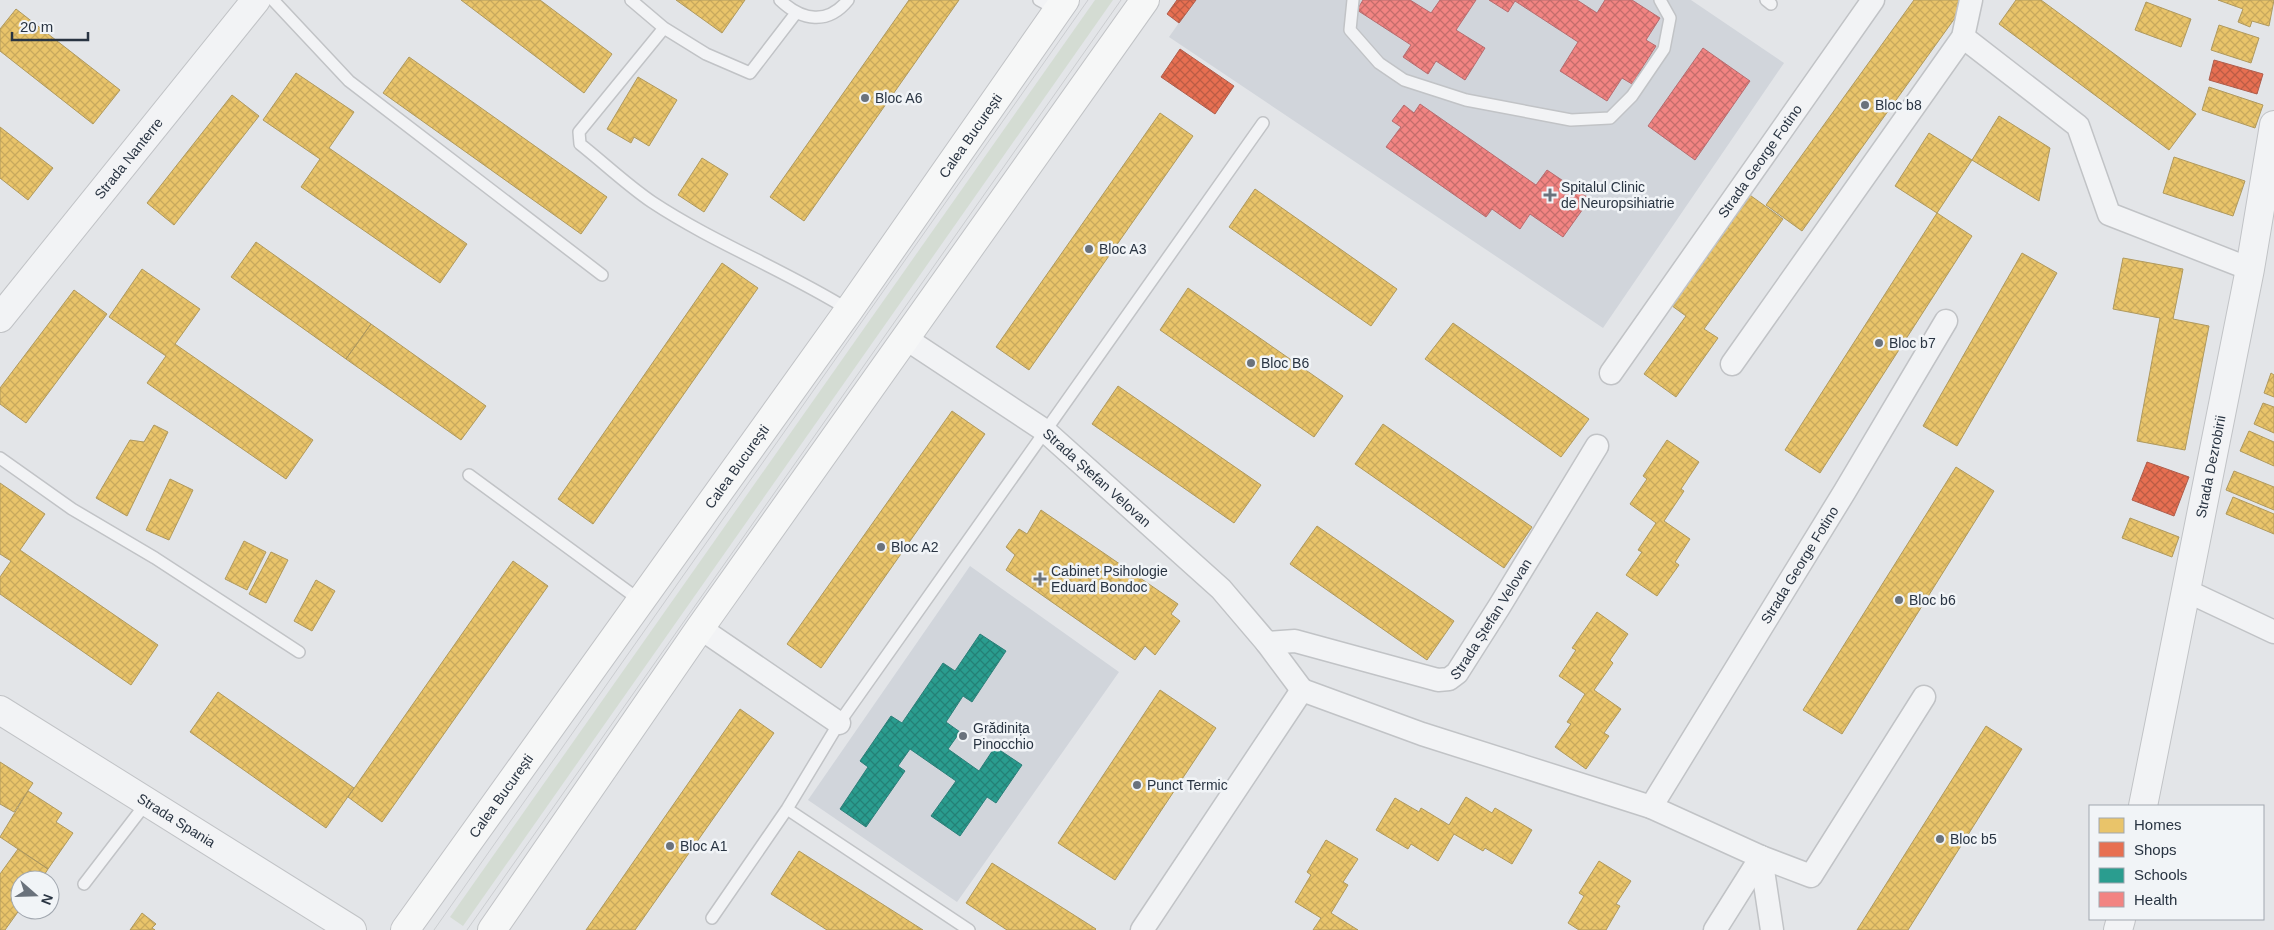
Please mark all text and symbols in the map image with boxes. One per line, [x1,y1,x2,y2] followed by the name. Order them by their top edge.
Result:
[12,10,89,42] scale bar
[20,18,53,35] text: 20 m
[875,90,923,106] place label: Bloc A6
[936,91,1005,181] street label: Calea București
[859,92,871,104] marker: Bloc A6
[1875,97,1922,113] place label: Bloc b8
[1859,99,1871,111] marker: Bloc b8
[1715,101,1805,221] street label: Strada George Fotino
[91,114,166,202] street label: Strada Nanterre
[1561,179,1675,211] place label: Spitalul Clinic de Neuropsihiatrie
[1543,188,1557,202] marker: Spitalul Clinic de Neuropsihiatrie
[1099,241,1147,257] place label: Bloc A3
[1083,243,1095,255] marker: Bloc A3
[1889,335,1936,351] place label: Bloc b7
[1873,337,1885,349] marker: Bloc b7
[1261,355,1309,371] place label: Bloc B6
[1245,357,1257,369] marker: Bloc B6
[2193,414,2229,519] street label: Strada Dezrobirii
[702,422,772,511] street label: Calea București
[1040,425,1154,530] street label: Strada Ștefan Velovan
[1758,503,1842,627] street label: Strada George Fotino
[891,539,939,555] place label: Bloc A2
[875,541,887,553] marker: Bloc A2
[1447,556,1535,683] street label: Strada Ștefan Velovan
[1051,563,1168,595] place label: Cabinet Psihologie Eduard Bondoc
[1033,572,1047,586] marker: Cabinet Psihologie Eduard Bondoc
[1909,592,1956,608] place label: Bloc b6
[1893,594,1905,606] marker: Bloc b6
[973,720,1034,752] place label: Grădinița Pinocchio
[957,730,969,742] marker: Grădinița Pinocchio
[466,751,536,841] street label: Calea București
[1147,777,1228,793] place label: Punct Termic
[1131,779,1143,791] marker: Punct Termic
[134,790,218,851] street label: Strada Spania
[2089,805,2264,920] legend
[2134,816,2182,833] text: Homes
[1950,831,1997,847] place label: Bloc b5
[1934,833,1946,845] marker: Bloc b5
[680,838,728,854] place label: Bloc A1
[664,840,676,852] marker: Bloc A1
[2134,841,2177,858] text: Shops
[2134,866,2187,883] text: Schools
[10,870,60,920] north arrow
[2134,891,2177,908] text: Health
[38,892,56,907] text: N

